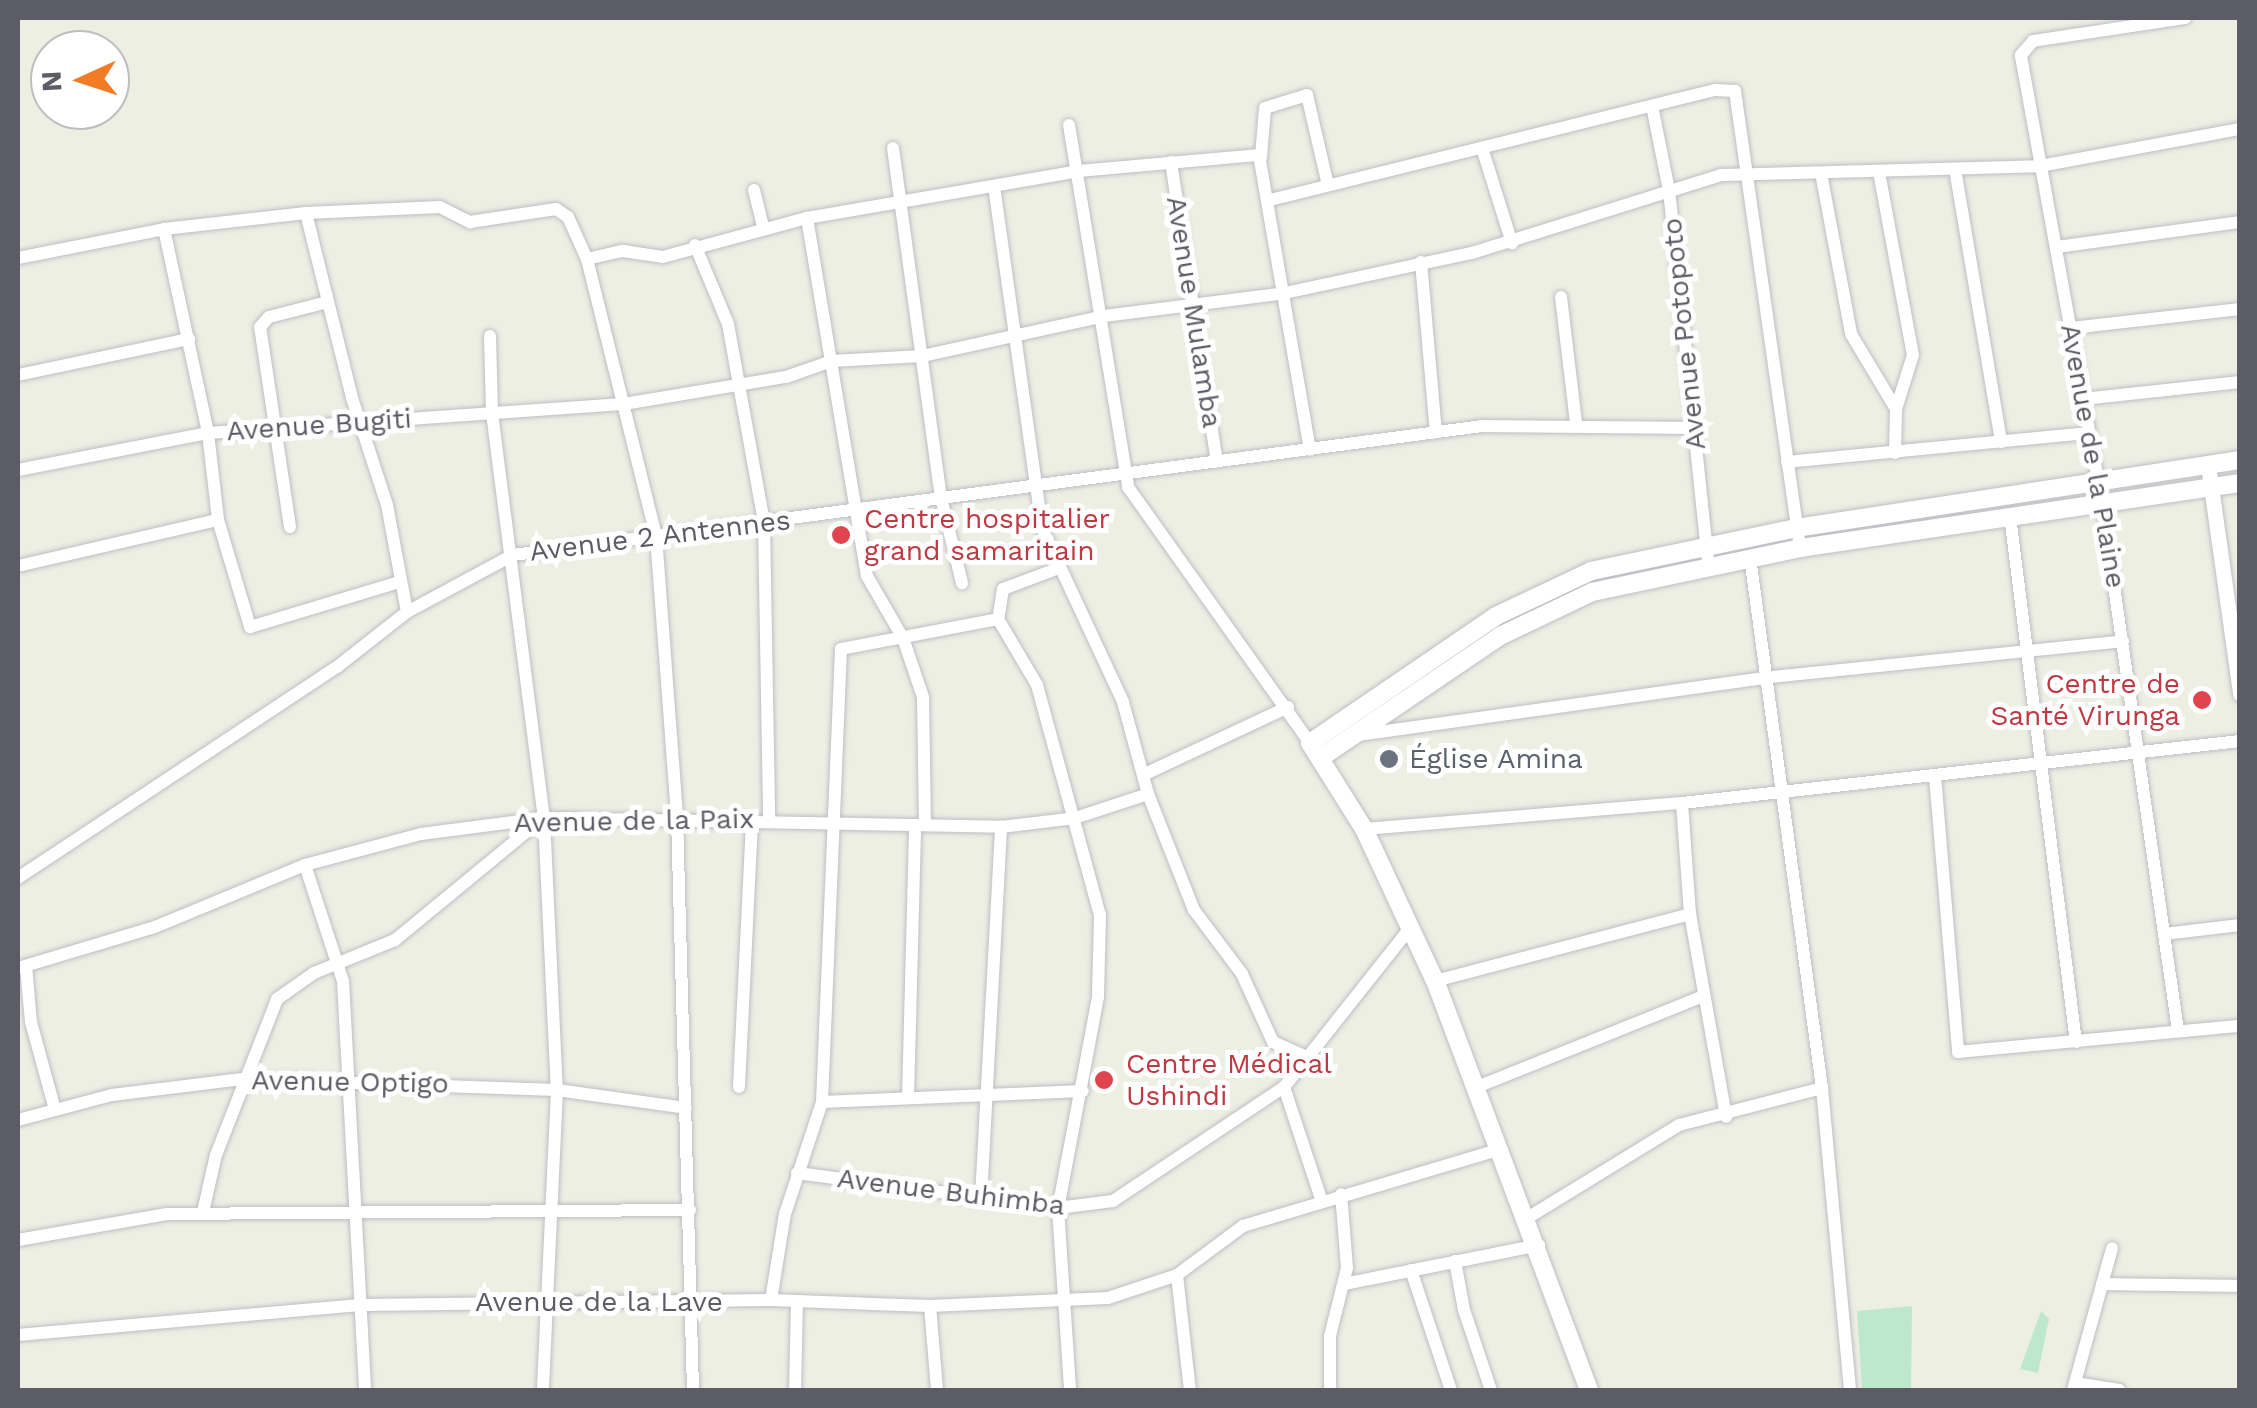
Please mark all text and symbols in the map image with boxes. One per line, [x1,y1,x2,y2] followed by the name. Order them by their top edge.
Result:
[30,30,130,130] north arrow
[35,70,69,93] text: N
[1159,194,1229,430] street label: Avenue Mulamba
[1655,216,1713,452] street label: Avenue Potopoto
[2053,321,2133,591] street label: Avenue de la Plaine
[225,402,413,448] street label: Avenue Bugiti
[864,502,1110,568] place label: Centre hospitalier grand samaritain
[527,503,793,569] street label: Avenue 2 Antennes
[828,522,854,548] marker: Centre hospitalier grand samaritain
[1990,667,2180,733] place label: Centre de Santé Virunga
[2189,687,2215,713] marker: Centre de Santé Virunga
[1409,742,1584,776] place label: Église Amina
[1378,748,1400,770] marker: Église Amina
[513,802,755,840] street label: Avenue de la Paix
[1126,1047,1332,1113] place label: Centre Médical Ushindi
[251,1063,449,1101] street label: Avenue Optigo
[1091,1067,1117,1093] marker: Centre Médical Ushindi
[835,1161,1067,1223] street label: Avenue Buhimba
[475,1285,723,1319] street label: Avenue de la Lave

